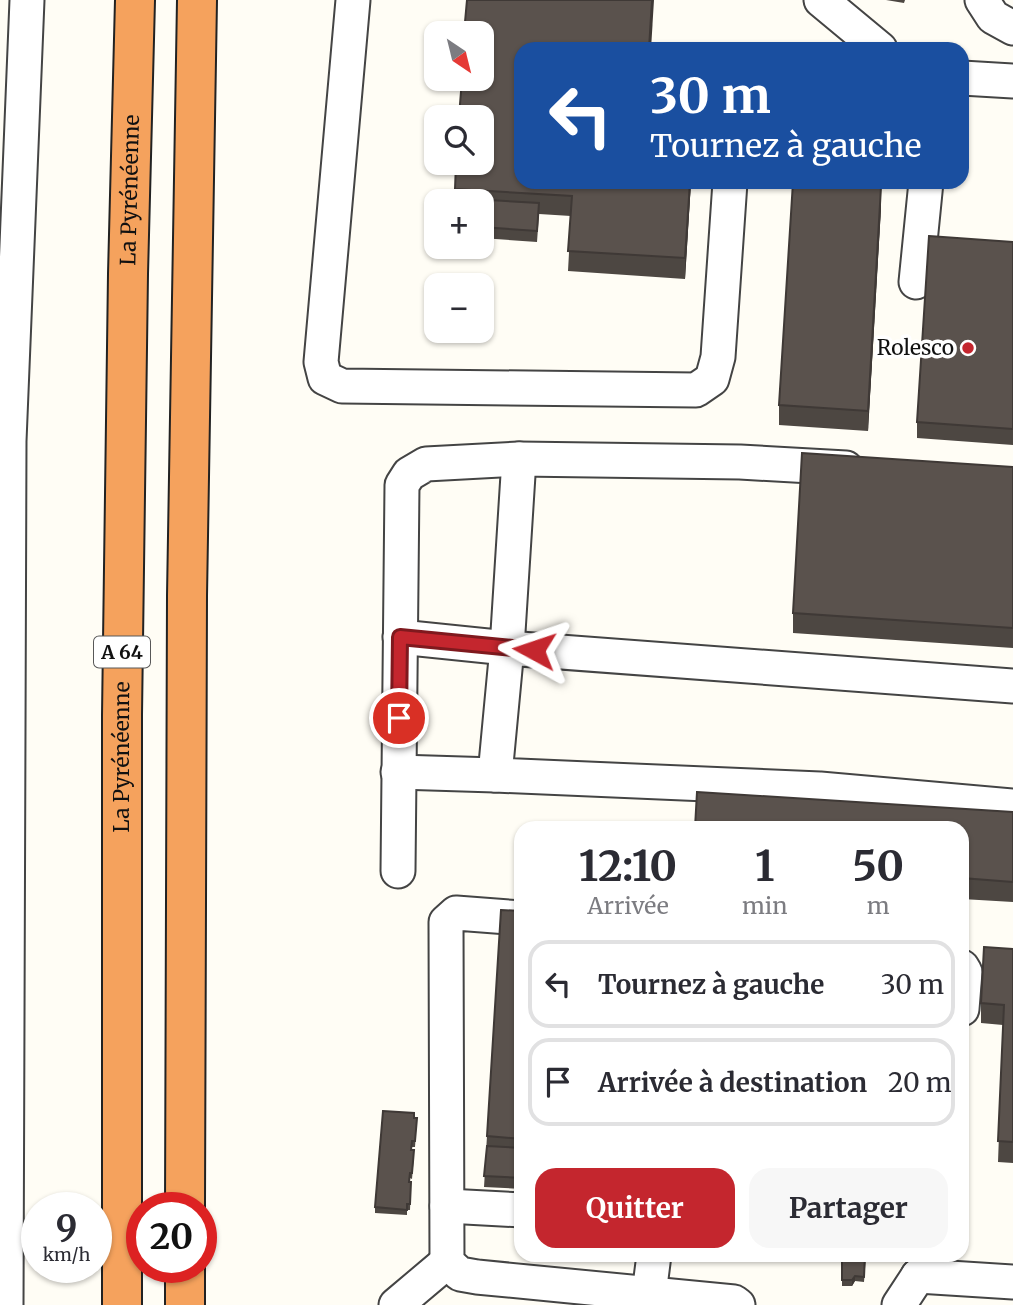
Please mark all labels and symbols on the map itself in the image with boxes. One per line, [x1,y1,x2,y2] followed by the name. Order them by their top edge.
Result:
[424,21,494,91] north arrow
[114,114,145,266] street label: La Pyrénéenne
[877,334,954,361] place label: Rolesco
[960,340,976,356] marker: Rolesco
[497,613,571,687] position arrow
[94,636,150,667] road number: A 64
[108,681,135,833] street label: La Pyrénéenne
[369,688,429,748] pin
[126,1192,217,1283] speed limit sign: 20

